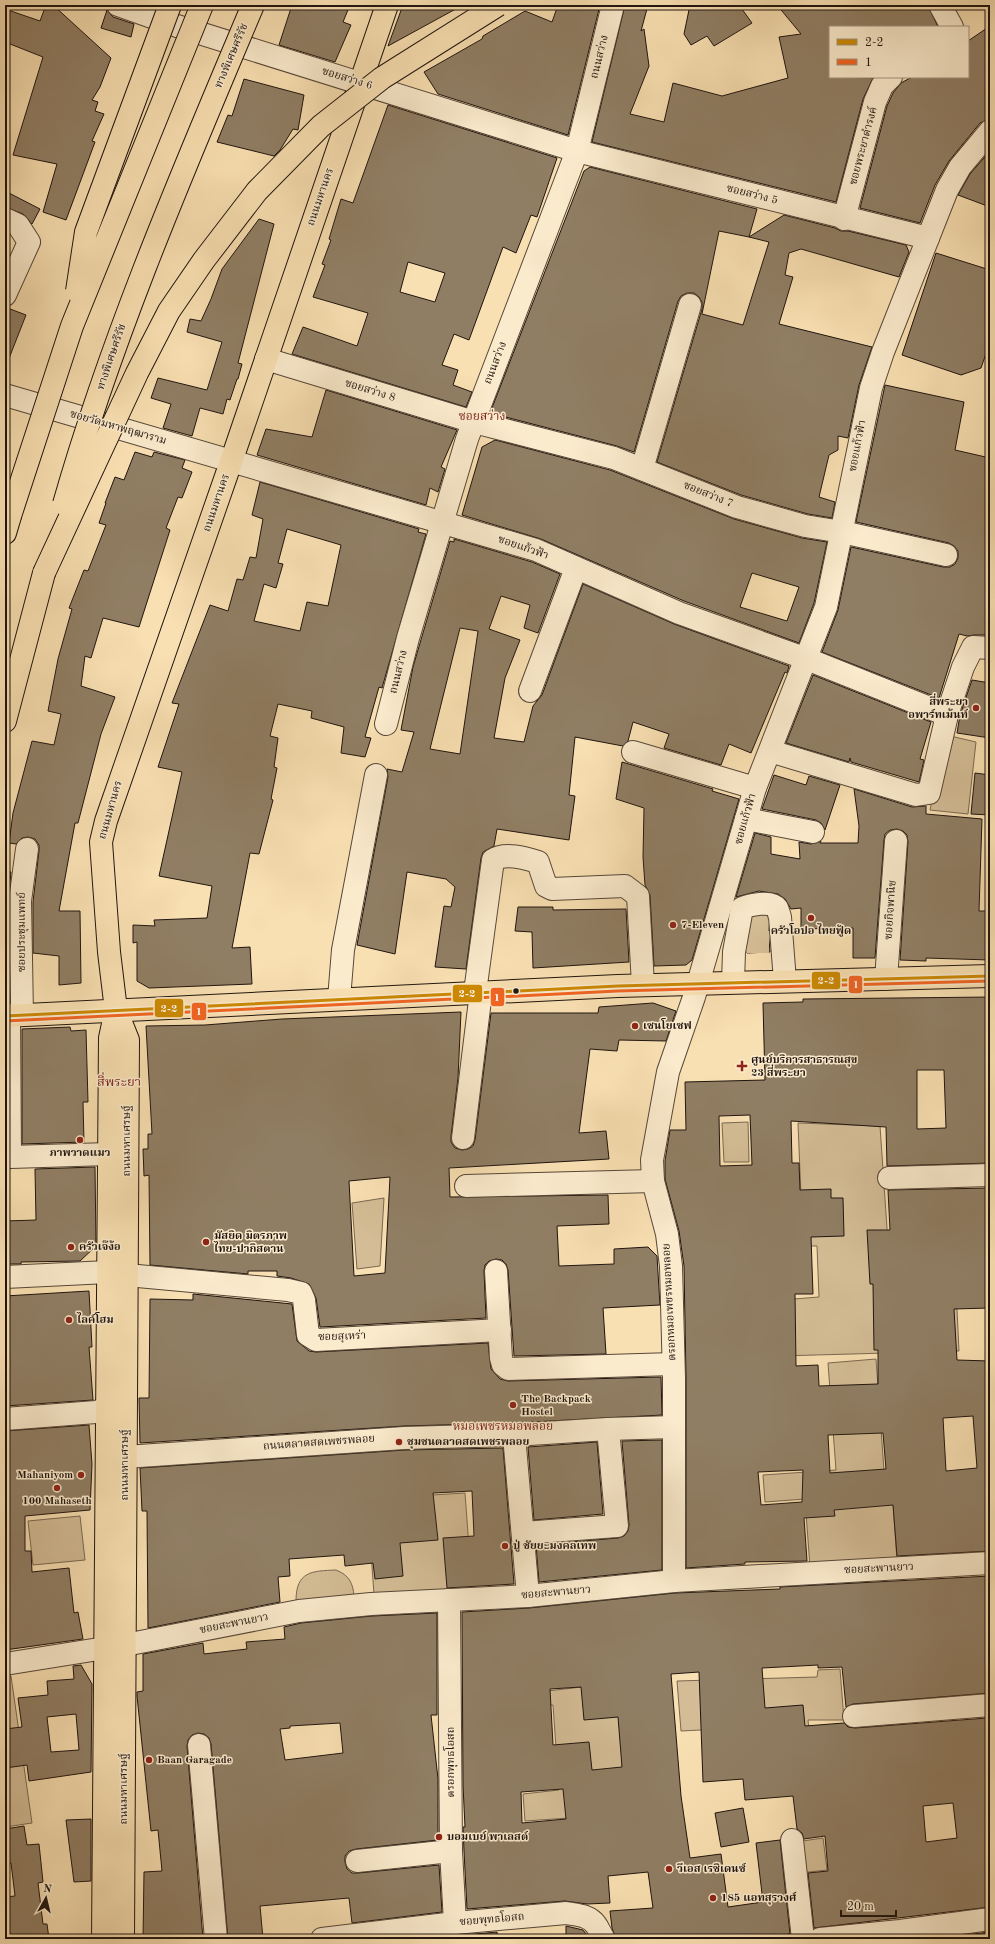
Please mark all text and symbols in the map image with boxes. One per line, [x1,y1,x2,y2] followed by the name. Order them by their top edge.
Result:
[212,21,251,90] street label: ทางพิเศษศรีรัช
[829,26,969,78] legend
[587,34,611,80] street label: ถนนสว่าง
[865,37,883,49] text: 2-2
[865,57,872,69] text: 1
[320,64,374,92] street label: ซอยสว่าง 6
[846,105,880,186] street label: ซอยพระยาดำรงค์
[306,167,336,227] street label: ถนนมหานคร
[725,181,779,207] street label: ซอยสว่าง 5
[94,322,128,391] street label: ทางพิเศษศรีรัช
[481,339,509,386] street label: ถนนสว่าง
[343,376,397,404] street label: ซอยสว่าง 8
[68,408,168,447] street label: ซอยวัดมหาพฤฒาราม
[459,409,505,423] district label: ซอยสว่าง
[846,419,868,473] street label: ซอยแก้วฟ้า
[202,473,232,533] street label: ถนนมหานคร
[682,478,735,510] street label: ซอยสว่าง 7
[496,532,550,562] street label: ซอยแก้วฟ้า
[386,649,410,695] street label: ถนนสว่าง
[908,693,969,721] place label: สี่พระยา อพาร์ทเม้นท์
[971,703,981,713] marker: สี่พระยา อพาร์ทเม้นท์
[97,779,125,841] street label: ถนนมหานคร
[732,792,759,846] street label: ซอยแก้วฟ้า
[882,880,899,940] street label: ซอยกิจพานิช
[15,892,29,972] street label: ซอยประชุมแพทย์
[806,913,816,923] marker: ครัวโอปอ ไทยฟู้ด
[668,920,678,930] marker: 7-Eleven
[681,920,724,931] place label: 7-Eleven
[771,923,851,937] place label: ครัวโอปอ ไทยฟู้ด
[811,971,841,990] line badge: 2-2
[848,975,863,994] line badge: 1
[818,976,834,987] text: 2-2
[853,980,859,991] text: 1
[452,984,483,1003] line badge: 2-2
[511,986,521,996] unlabelled marker
[490,987,505,1007] line badge: 1
[459,989,475,1000] text: 2-2
[494,993,500,1004] text: 1
[154,998,184,1018] line badge: 2-2
[191,1002,207,1021] line badge: 1
[161,1004,177,1015] text: 2-2
[196,1007,202,1018] text: 1
[643,1018,692,1032] place label: เซนโยเซฟ
[630,1021,640,1031] marker: เซนโยเซฟ
[751,1053,857,1079] place label: ศูนย์บริการสาธารณสุข 23 สี่พระยา
[736,1060,748,1072] marker: ศูนย์บริการสาธารณสุข 23 สี่พระยา
[97,1072,141,1089] district label: สี่พระยา
[120,1105,133,1177] street label: ถนนมหาเศรษฐ์
[75,1135,85,1145] marker: ภาพวาดแมว
[49,1148,111,1159] place label: ภาพวาดแมว
[213,1230,287,1255] place label: มัสยิด มิตรภาพ ไทย-ปากิสตาน
[201,1237,211,1247] marker: มัสยิด มิตรภาพ ไทย-ปากิสตาน
[79,1240,121,1253] place label: ครัวเจ๊ง้อ
[66,1242,76,1252] marker: ครัวเจ๊ง้อ
[661,1243,679,1361] street label: ตรอกหมอเพชรหมอพลอย
[76,1312,114,1326] place label: ไลค์โฮม
[64,1315,74,1325] marker: ไลค์โฮม
[318,1329,366,1344] street label: ซอยสุเหร่า
[521,1394,591,1418] place label: The Backpack Hostel
[508,1400,518,1410] marker: The Backpack Hostel
[453,1421,553,1433] district label: หมอเพชรหมอพลอย
[118,1429,131,1501] street label: ถนนมหาเศรษฐ์
[263,1434,375,1452] street label: ถนนตลาดสดเพชรพลอย
[394,1437,404,1447] marker: ชุมชนตลาดสดเพชรพลอย
[407,1437,529,1449] place label: ชุมชนตลาดสดเพชรพลอย
[17,1470,73,1481] place label: Mahaniyom
[76,1470,86,1480] marker: Mahaniyom
[52,1483,62,1493] marker: 100 Mahaseth
[22,1496,92,1507] place label: 100 Mahaseth
[513,1539,596,1552] place label: ปู่ ชัยยะมงคลเทพ
[500,1541,510,1551] marker: ปู่ ชัยยะมงคลเทพ
[844,1562,914,1576] street label: ซอยสะพานยาว
[521,1584,591,1602] street label: ซอยสะพานยาว
[199,1612,269,1636] street label: ซอยสะพานยาว
[443,1726,458,1798] street label: ตรอกพุทธโอสถ
[117,1753,130,1825] street label: ถนนมหาเศรษฐ์
[144,1755,154,1765] marker: Baan Garagade
[157,1755,232,1766] place label: Baan Garagade
[447,1830,529,1843] place label: บอมเบย์ พาเลสต์
[434,1832,444,1842] marker: บอมเบย์ พาเลสต์
[676,1862,747,1875] place label: วีเอส เรซิเดนซ์
[664,1864,674,1874] marker: วีเอส เรซิเดนซ์
[26,1878,66,1918] north arrow
[42,1884,53,1896] text: N
[721,1891,797,1905] place label: 185 แอทสุรวงศ์
[841,1892,896,1918] scale bar
[708,1893,718,1903] marker: 185 แอทสุรวงศ์
[847,1901,874,1913] text: 20 m
[459,1909,525,1929] street label: ซอยพุทธโอสถ

